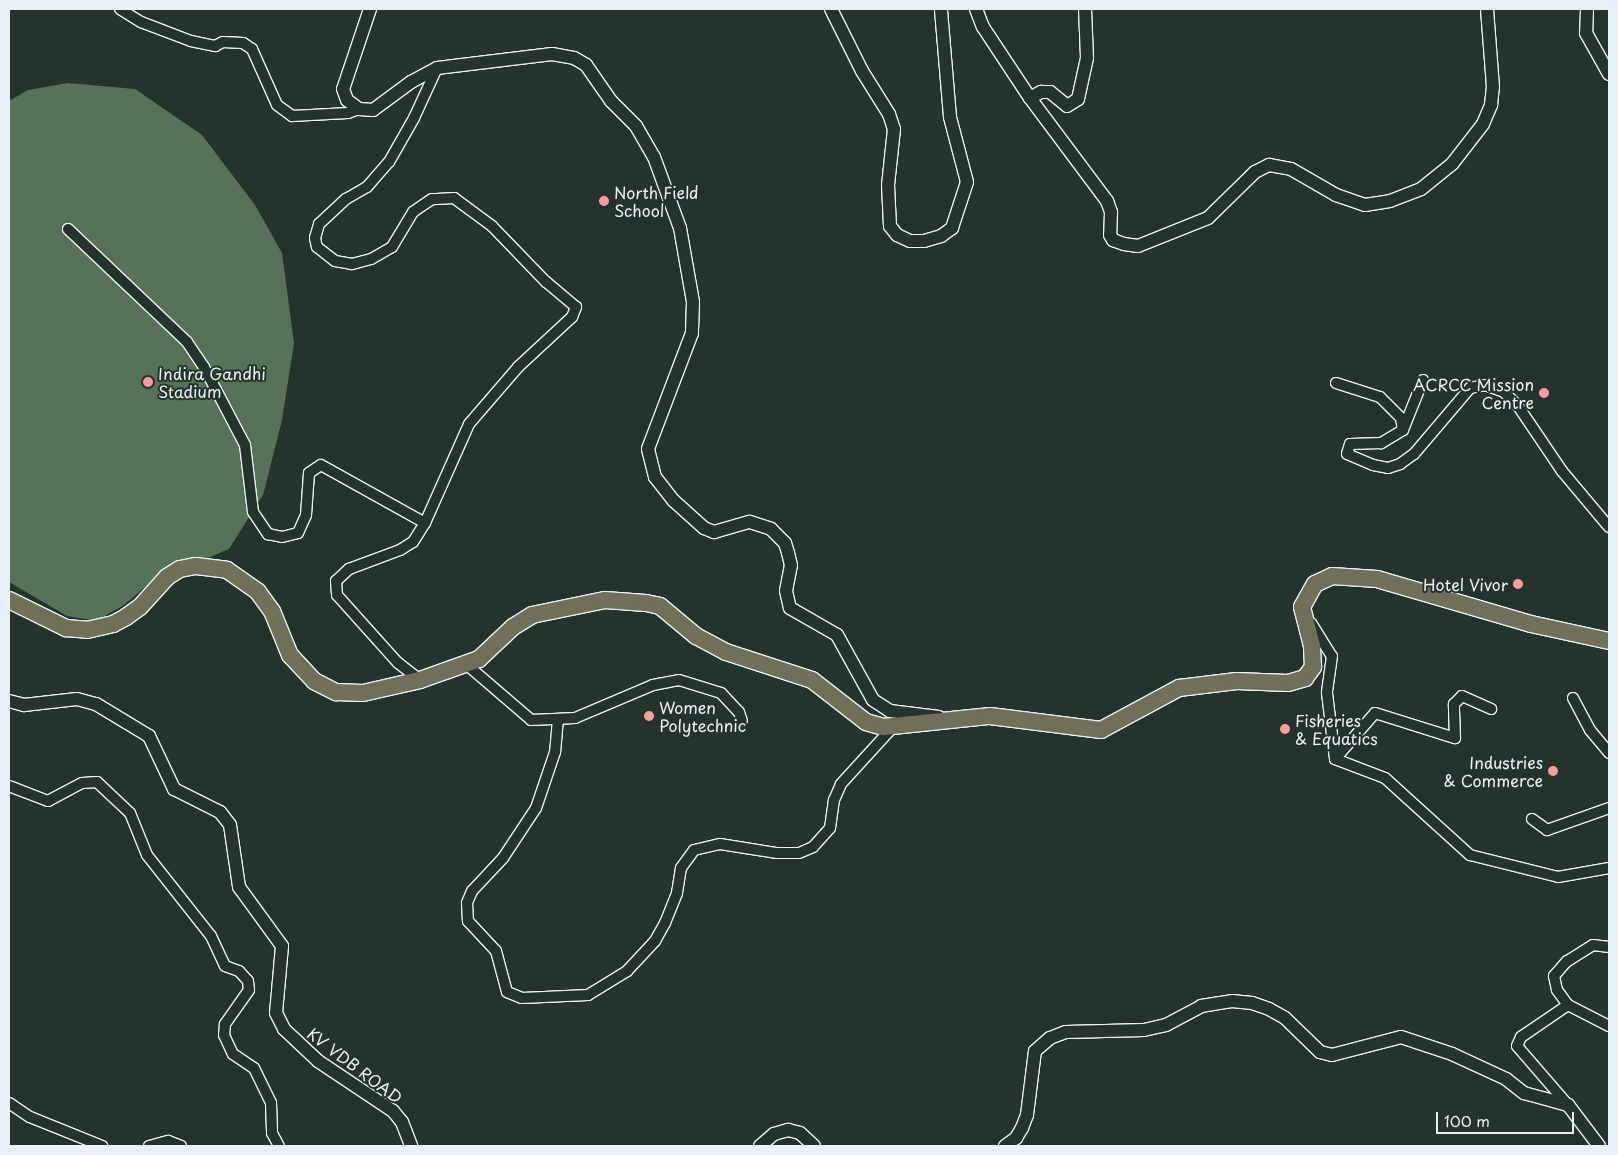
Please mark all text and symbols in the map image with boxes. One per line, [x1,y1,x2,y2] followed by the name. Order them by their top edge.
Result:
[614,182,700,220] place label: North Field School
[598,195,610,207] marker: North Field School
[158,363,265,401] place label: Indira Gandhi Stadium
[1412,374,1534,412] place label: ACRCC Mission Centre
[142,376,154,388] marker: Indira Gandhi Stadium
[1538,387,1550,399] marker: ACRCC Mission Centre
[1423,574,1508,594] place label: Hotel Vivor
[1512,578,1524,590] marker: Hotel Vivor
[659,697,746,735] place label: Women Polytechnic
[643,710,655,722] marker: Women Polytechnic
[1295,710,1377,748] place label: Fisheries & Equatics
[1279,723,1291,735] marker: Fisheries & Equatics
[1443,752,1543,790] place label: Industries & Commerce
[1547,765,1559,777] marker: Industries & Commerce
[303,1023,407,1107] street label: KV VDB ROAD
[1438,1102,1576,1134] scale bar
[1444,1109,1490,1132] text: 100 m

